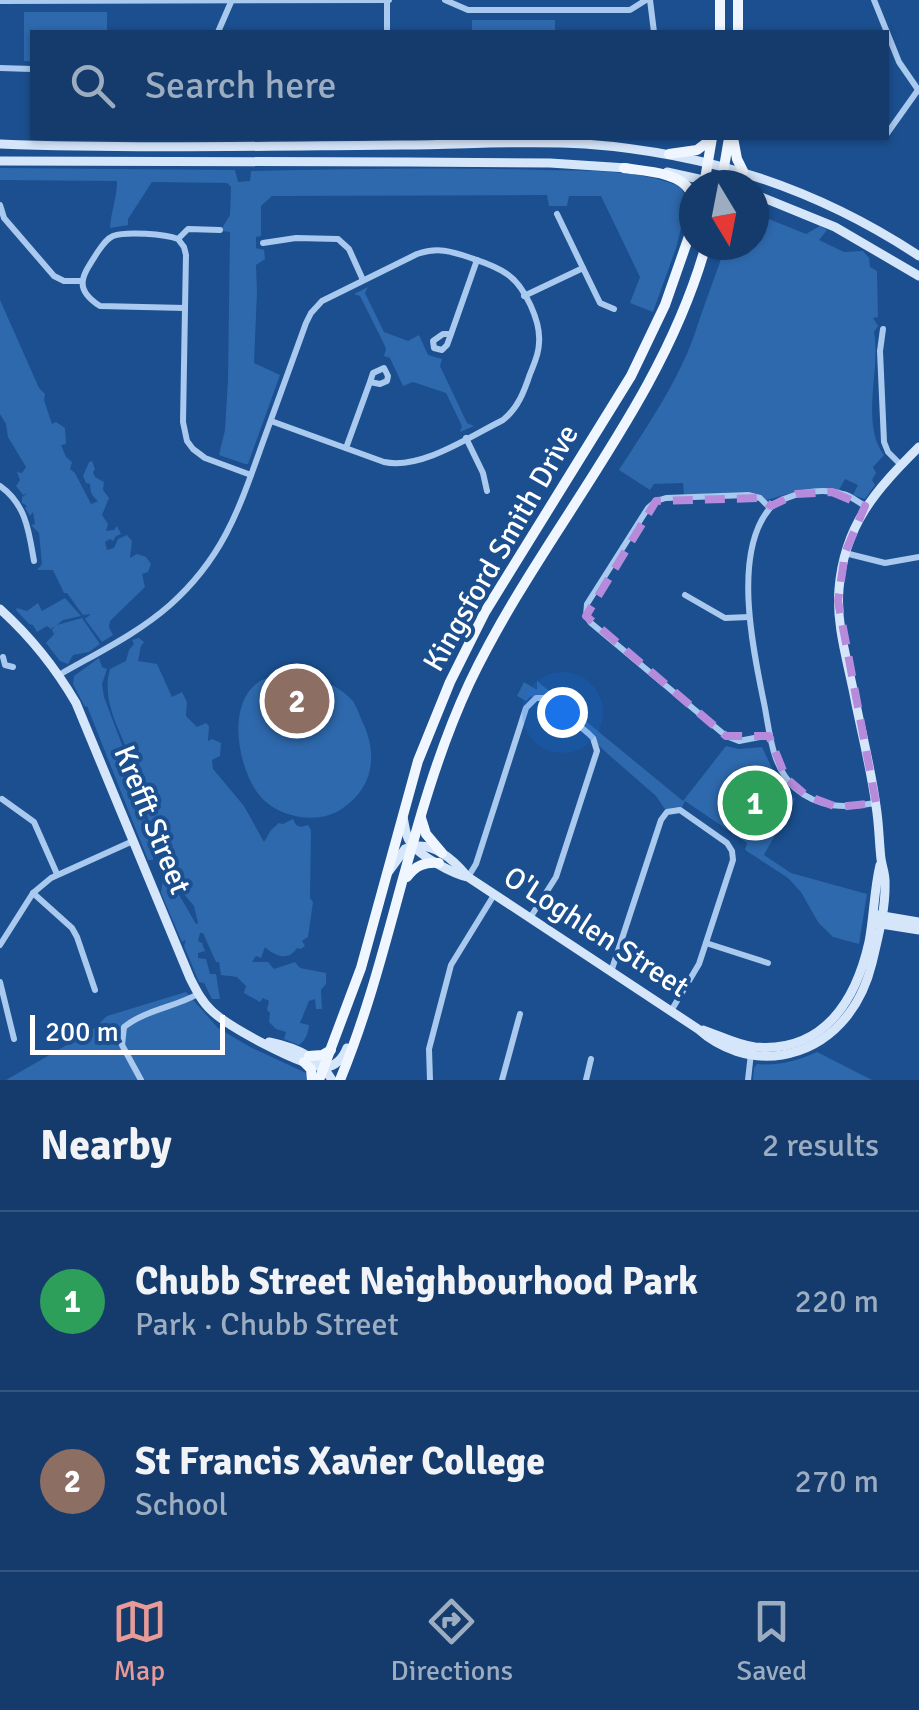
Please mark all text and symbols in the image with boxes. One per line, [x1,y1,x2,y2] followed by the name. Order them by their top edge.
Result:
[30,30,889,140] search box
[65,58,120,113] icon: search
[145,62,337,109] text: Search here
[679,170,769,260] north arrow
[415,418,587,678] street label: Kingsford Smith Drive
[264,664,330,738] pin: 2
[537,687,588,738] your location
[105,740,199,900] street label: Krefft Street
[722,766,788,840] pin: 1
[497,858,695,1006] street label: O'Loghlen Street
[30,1010,225,1054] scale bar
[45,1015,119,1049] text: 200 m
[40,1120,172,1171] text: Nearby
[762,1126,879,1165] text: 2 results
[135,1258,698,1305] text: Chubb Street Neighbourhood Park
[64,1282,81,1321] text: 1
[795,1282,879,1321] text: 220 m
[135,1305,399,1344] text: Park · Chubb Street
[135,1438,545,1485] text: St Francis Xavier College
[64,1462,81,1501] text: 2
[795,1462,879,1501] text: 270 m
[135,1485,228,1524] text: School
[112,1594,167,1688] tab: Map
[391,1594,513,1688] tab: Directions
[737,1594,807,1688] tab: Saved

